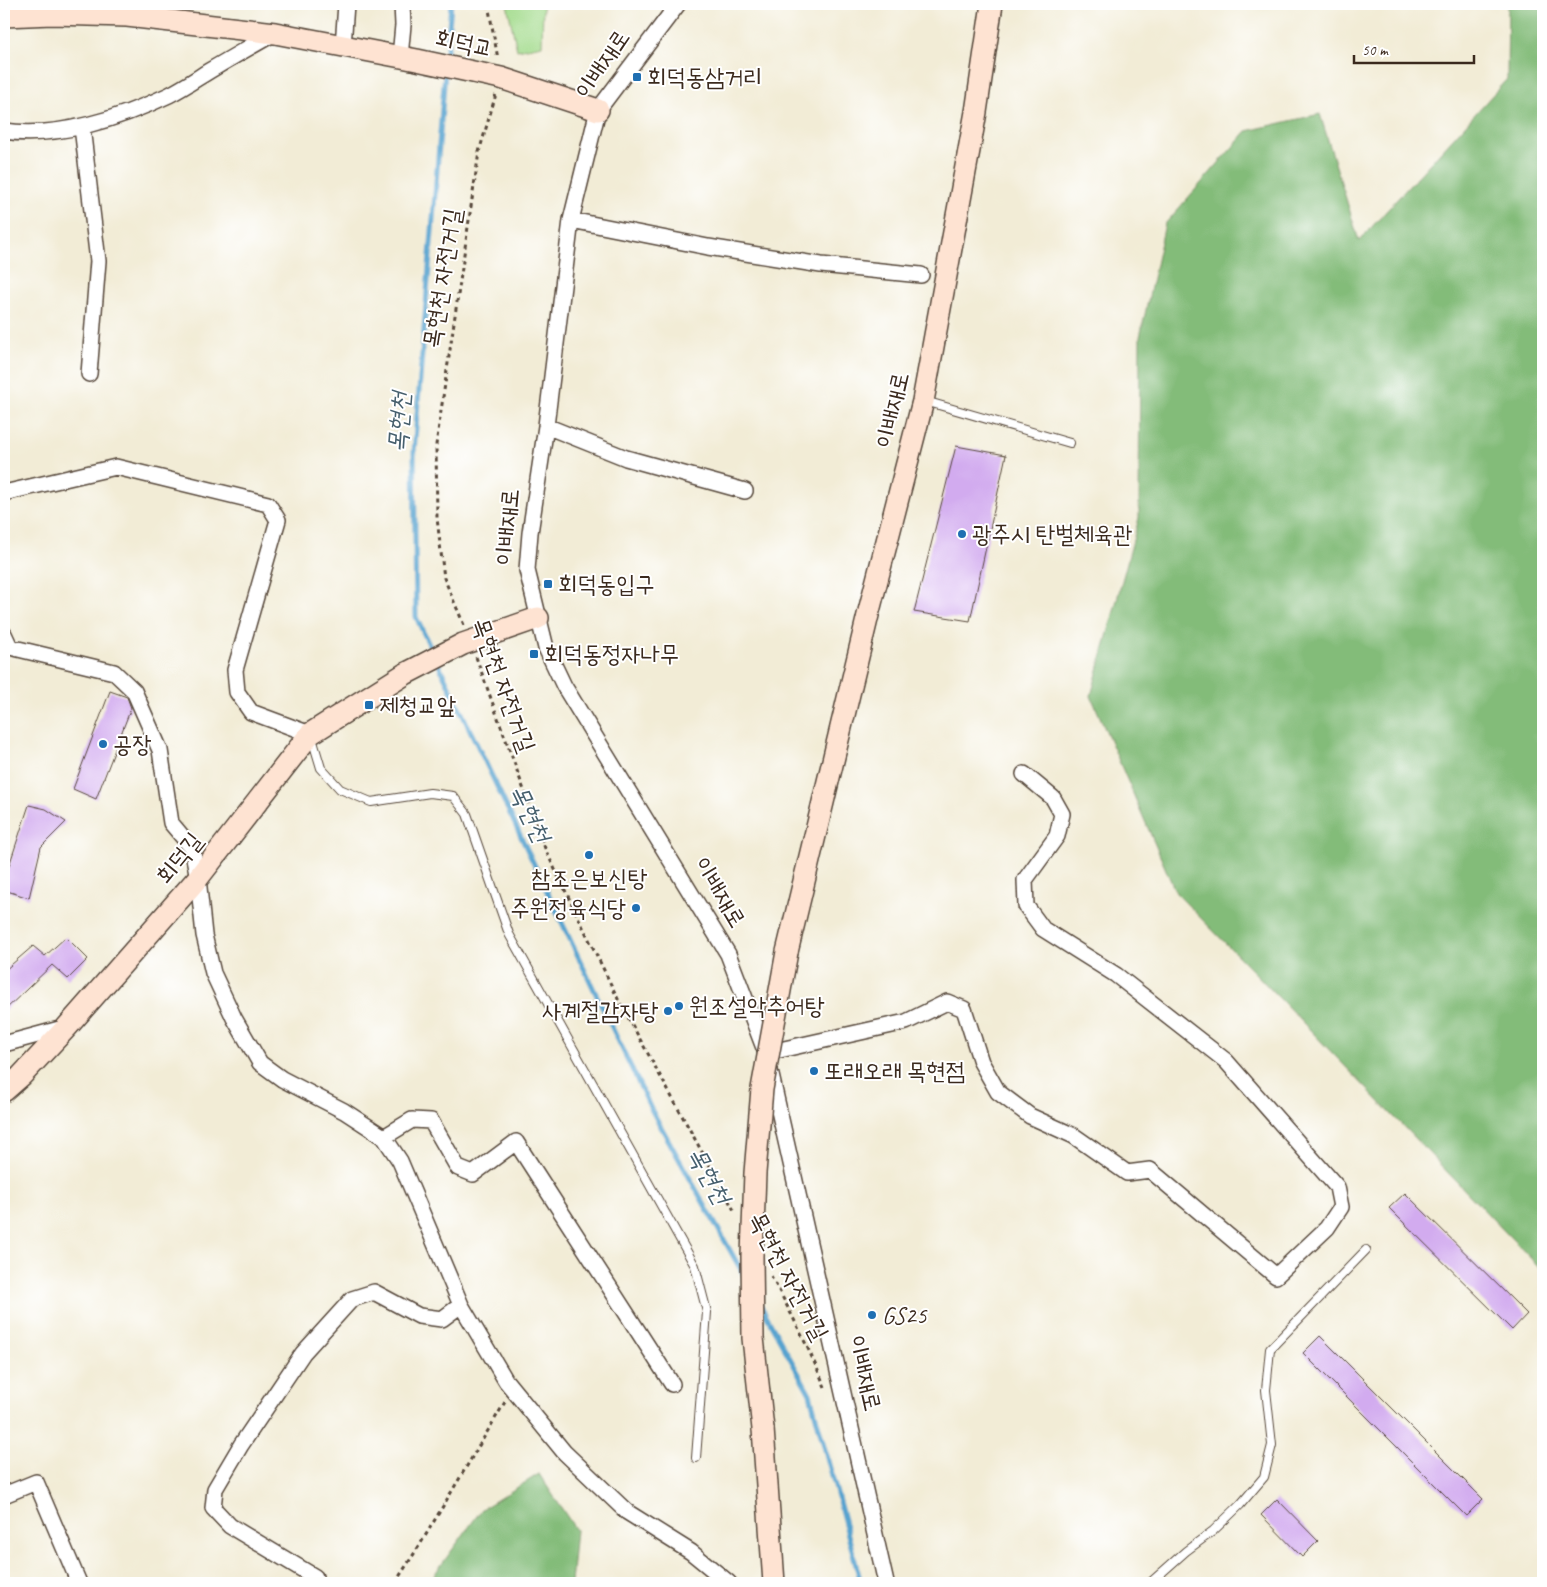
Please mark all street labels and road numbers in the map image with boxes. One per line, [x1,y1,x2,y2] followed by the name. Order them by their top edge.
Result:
[433,22,495,64] street label: 회덕교
[568,24,636,104] street label: 이배재로
[416,206,468,350] street label: 목현천 자전거길
[869,369,915,451] street label: 이배재로
[489,487,525,567] street label: 이배재로
[466,614,542,756] street label: 목현천 자전거길
[149,826,209,890] street label: 회덕길
[687,851,753,933] street label: 이배재로
[743,1207,835,1345] street label: 목현천 자전거길
[842,1332,888,1414] street label: 이배재로

